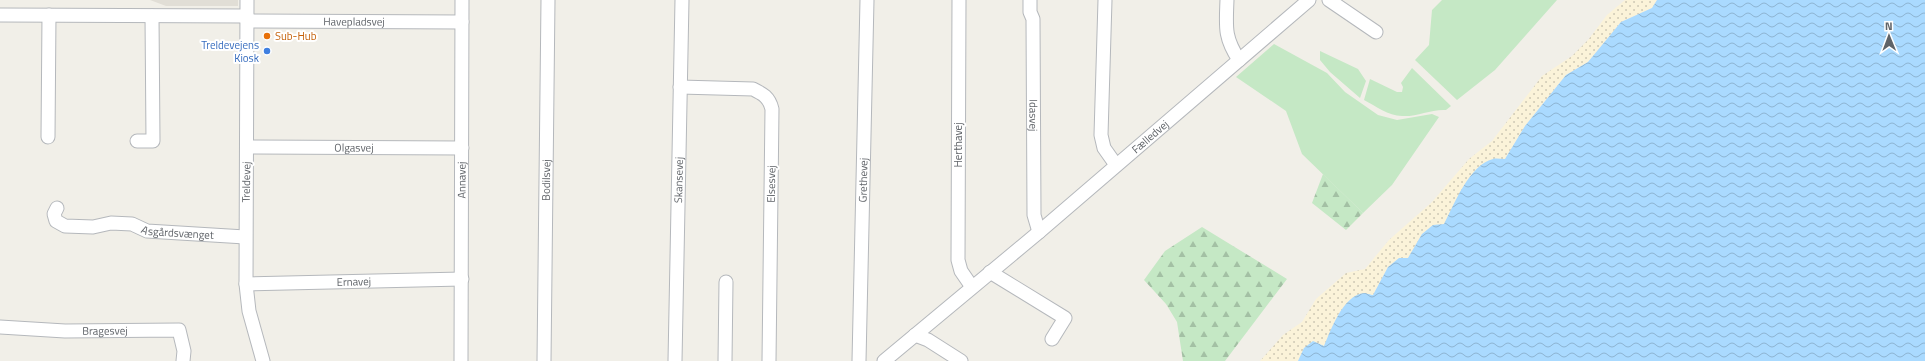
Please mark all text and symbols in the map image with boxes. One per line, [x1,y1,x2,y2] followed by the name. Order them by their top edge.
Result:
[323,13,385,30] street label: Havepladsvej
[1869,16,1909,56] north arrow
[1885,18,1893,34] text: N
[275,28,317,44] place label: Sub-Hub
[262,31,272,41] marker: Sub-Hub
[201,37,260,66] place label: Treldevejens Kiosk
[262,46,272,56] marker: Treldevejens Kiosk
[1025,99,1042,132] street label: Idasvej
[1128,116,1172,157] street label: Fælledvej
[950,122,966,168] street label: Herthavej
[334,139,374,156] street label: Olgasvej
[670,157,687,203] street label: Skansevej
[855,158,872,202] street label: Grethevej
[538,159,554,201] street label: Bodilsvej
[238,161,254,203] street label: Treldevej
[453,161,470,199] street label: Annavej
[763,165,779,203] street label: Elsesvej
[139,221,214,243] street label: Asgårdsvænget
[337,273,371,290] street label: Ernavej
[82,322,128,339] street label: Bragesvej

